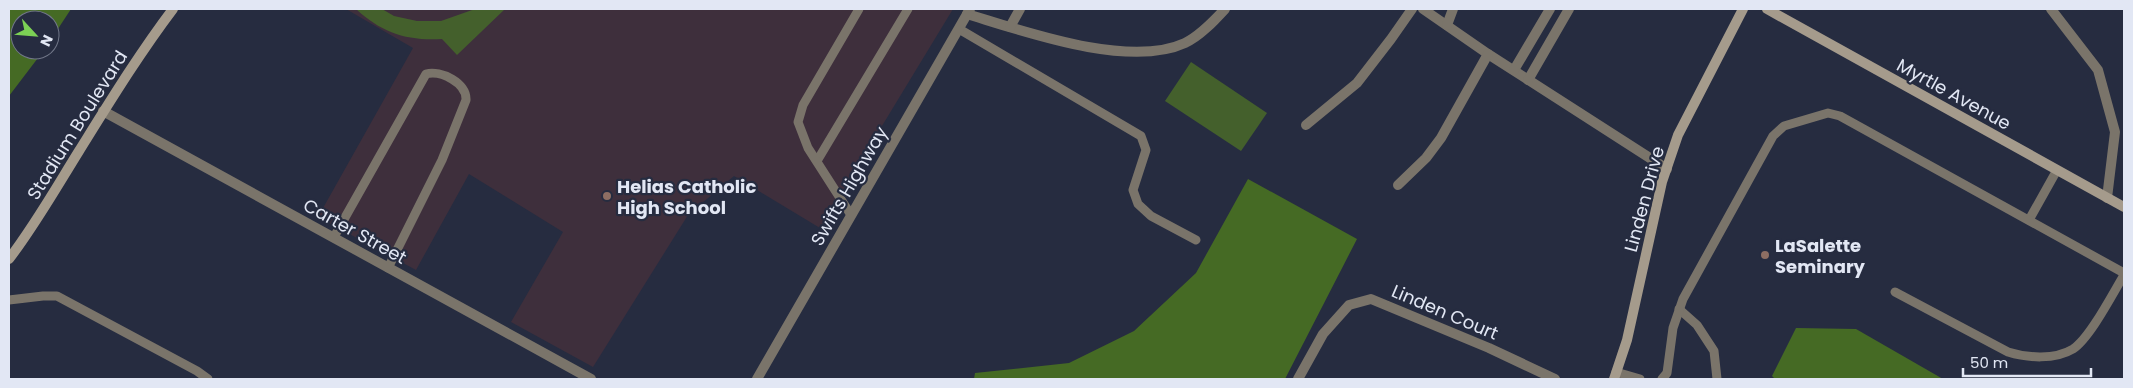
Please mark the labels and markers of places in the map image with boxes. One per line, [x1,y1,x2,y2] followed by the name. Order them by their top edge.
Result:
[617,174,756,220] place label: Helias Catholic High School
[601,190,613,202] marker: Helias Catholic High School
[1775,233,1866,279] place label: LaSalette Seminary
[1759,249,1771,261] marker: LaSalette Seminary

